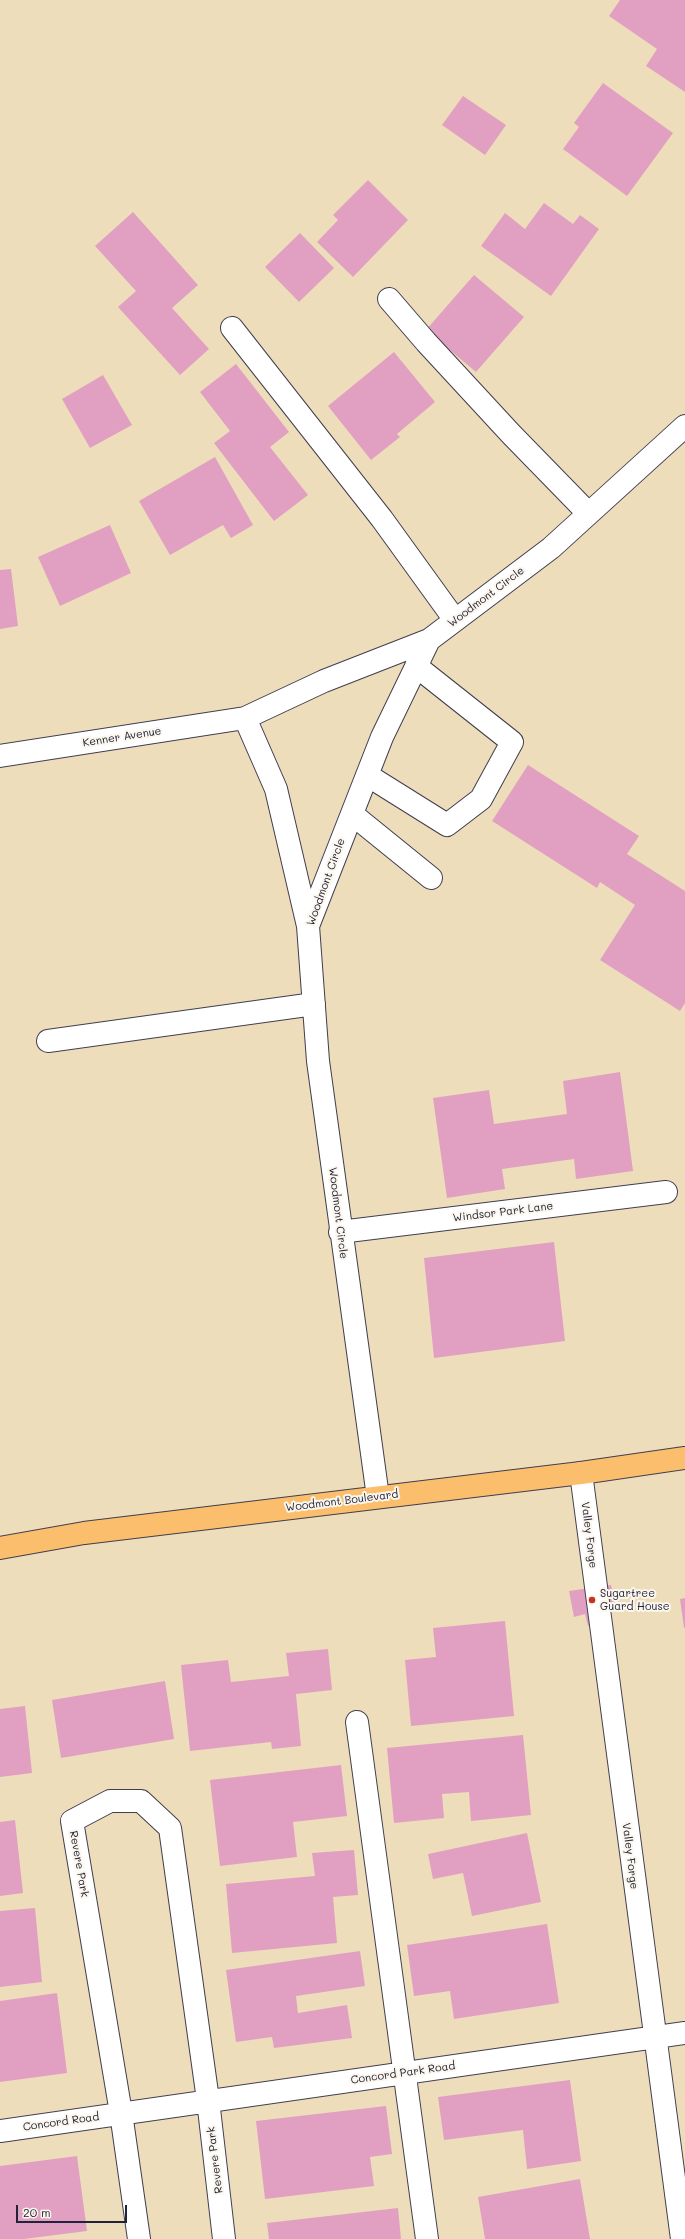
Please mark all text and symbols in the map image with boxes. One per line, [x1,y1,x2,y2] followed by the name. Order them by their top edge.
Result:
[445,564,527,630] street label: Woodmont Circle
[82,724,162,750] street label: Kenner Avenue
[304,836,348,928] street label: Woodmont Circle
[326,1166,350,1260] street label: Woodmont Circle
[452,1199,554,1225] street label: Windsor Park Lane
[285,1488,399,1514] street label: Woodmont Boulevard
[578,1501,600,1569] street label: Valley Forge
[600,1587,670,1613] place label: Sugartree Guard House
[587,1595,597,1605] marker: Sugartree Guard House
[619,1822,641,1890] street label: Valley Forge
[67,1830,91,1898] street label: Revere Park
[350,2059,456,2087] street label: Concord Park Road
[22,2110,100,2134] street label: Concord Road
[204,2126,226,2194] street label: Revere Park
[18,2197,129,2223] scale bar
[23,2204,51,2220] text: 20 m

